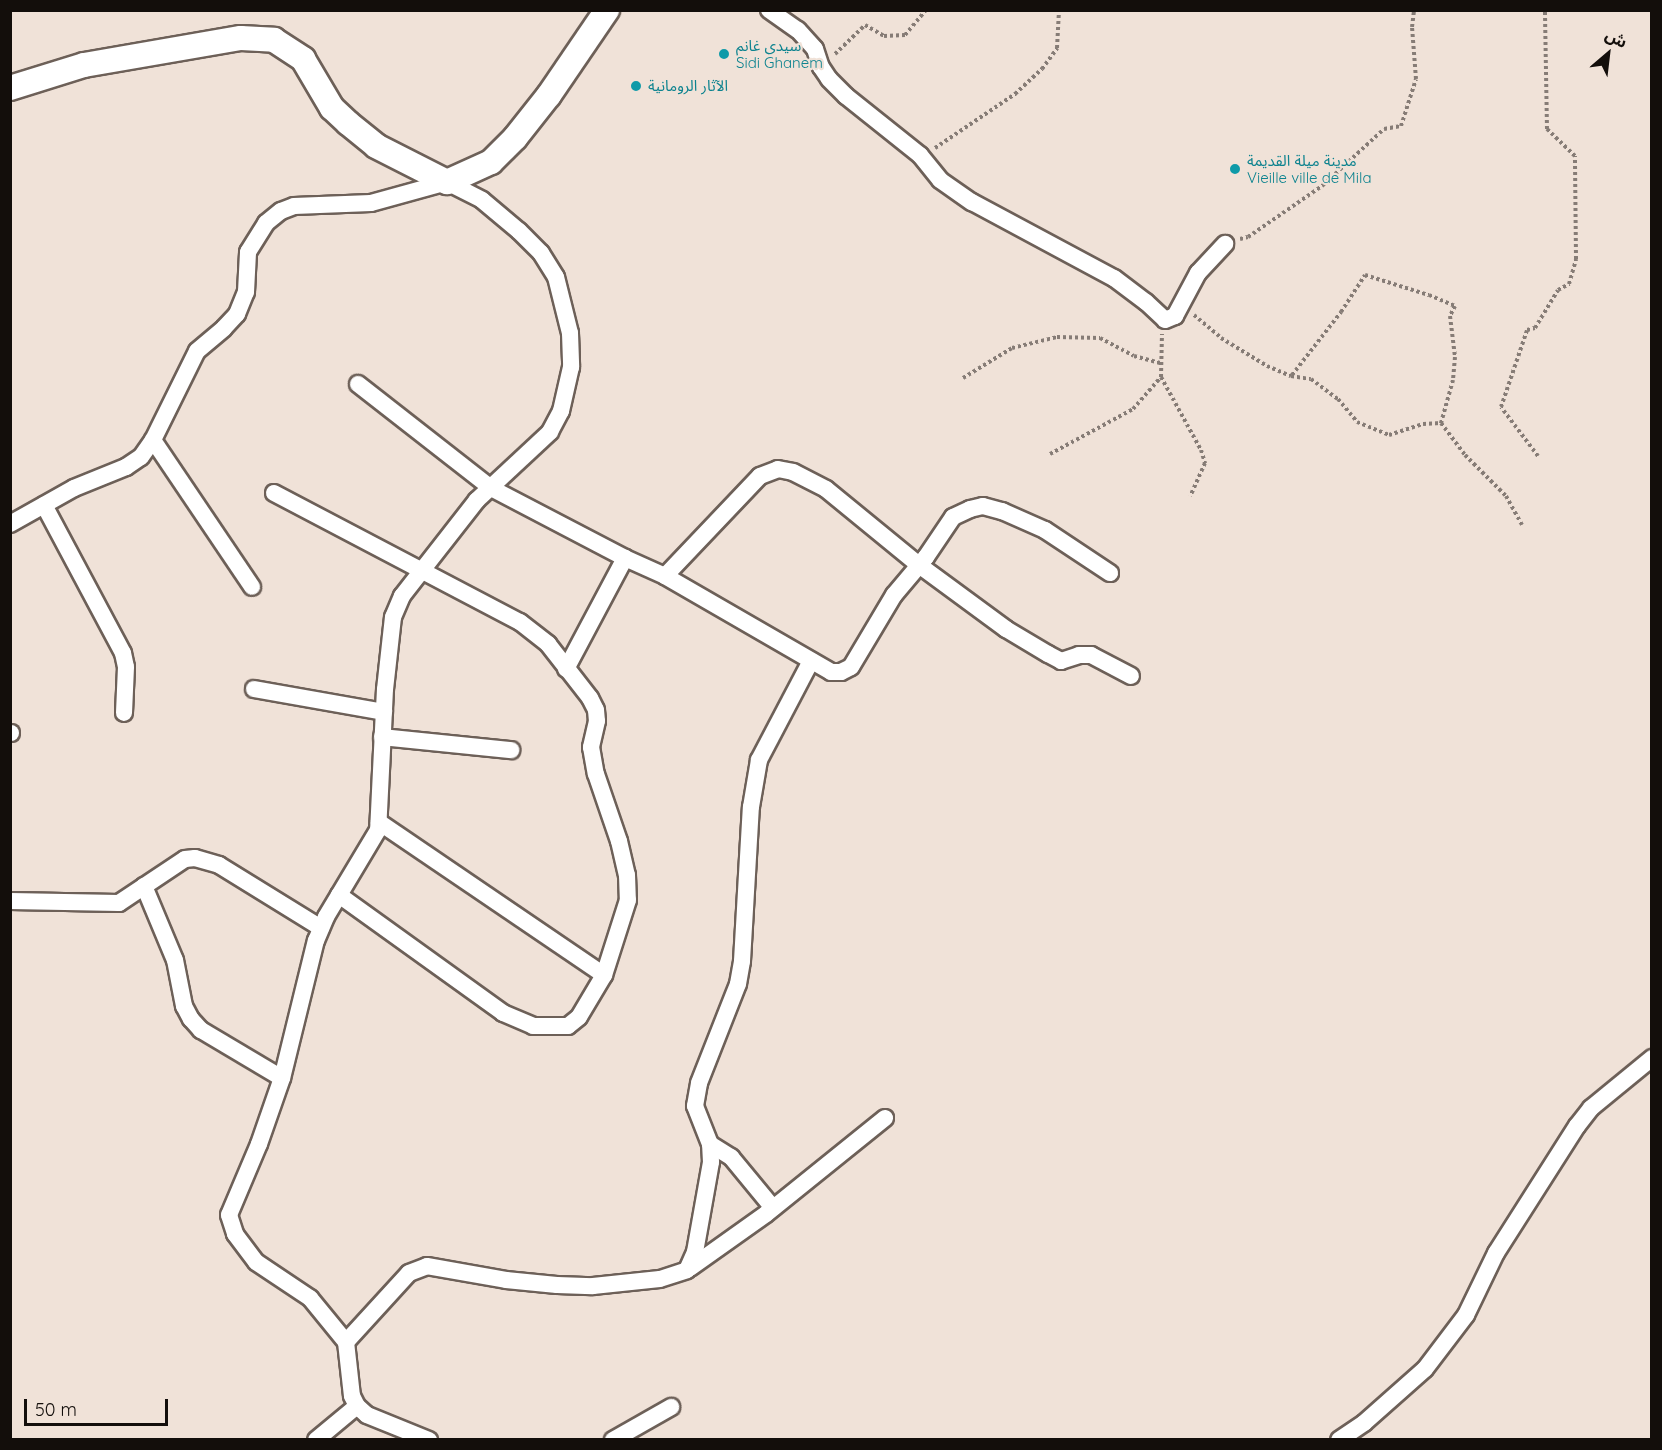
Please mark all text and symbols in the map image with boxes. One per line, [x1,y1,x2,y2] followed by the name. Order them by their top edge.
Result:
[1578,24,1638,84] north arrow
[1602,24,1631,52] text: ش
[736,36,823,71] place label: سيدي غانم Sidi Ghanem
[717,47,731,61] marker: سيدي غانم Sidi Ghanem
[648,77,728,95] place label: الآثار الرومانية
[629,79,643,93] marker: الآثار الرومانية
[1247,151,1371,186] place label: مدينة ميلة القديمة Vieille ville de Mila
[1228,162,1242,176] marker: مدينة ميلة القديمة Vieille ville de Mila
[27,1387,171,1425] scale bar
[35,1398,77,1421] text: 50 m

